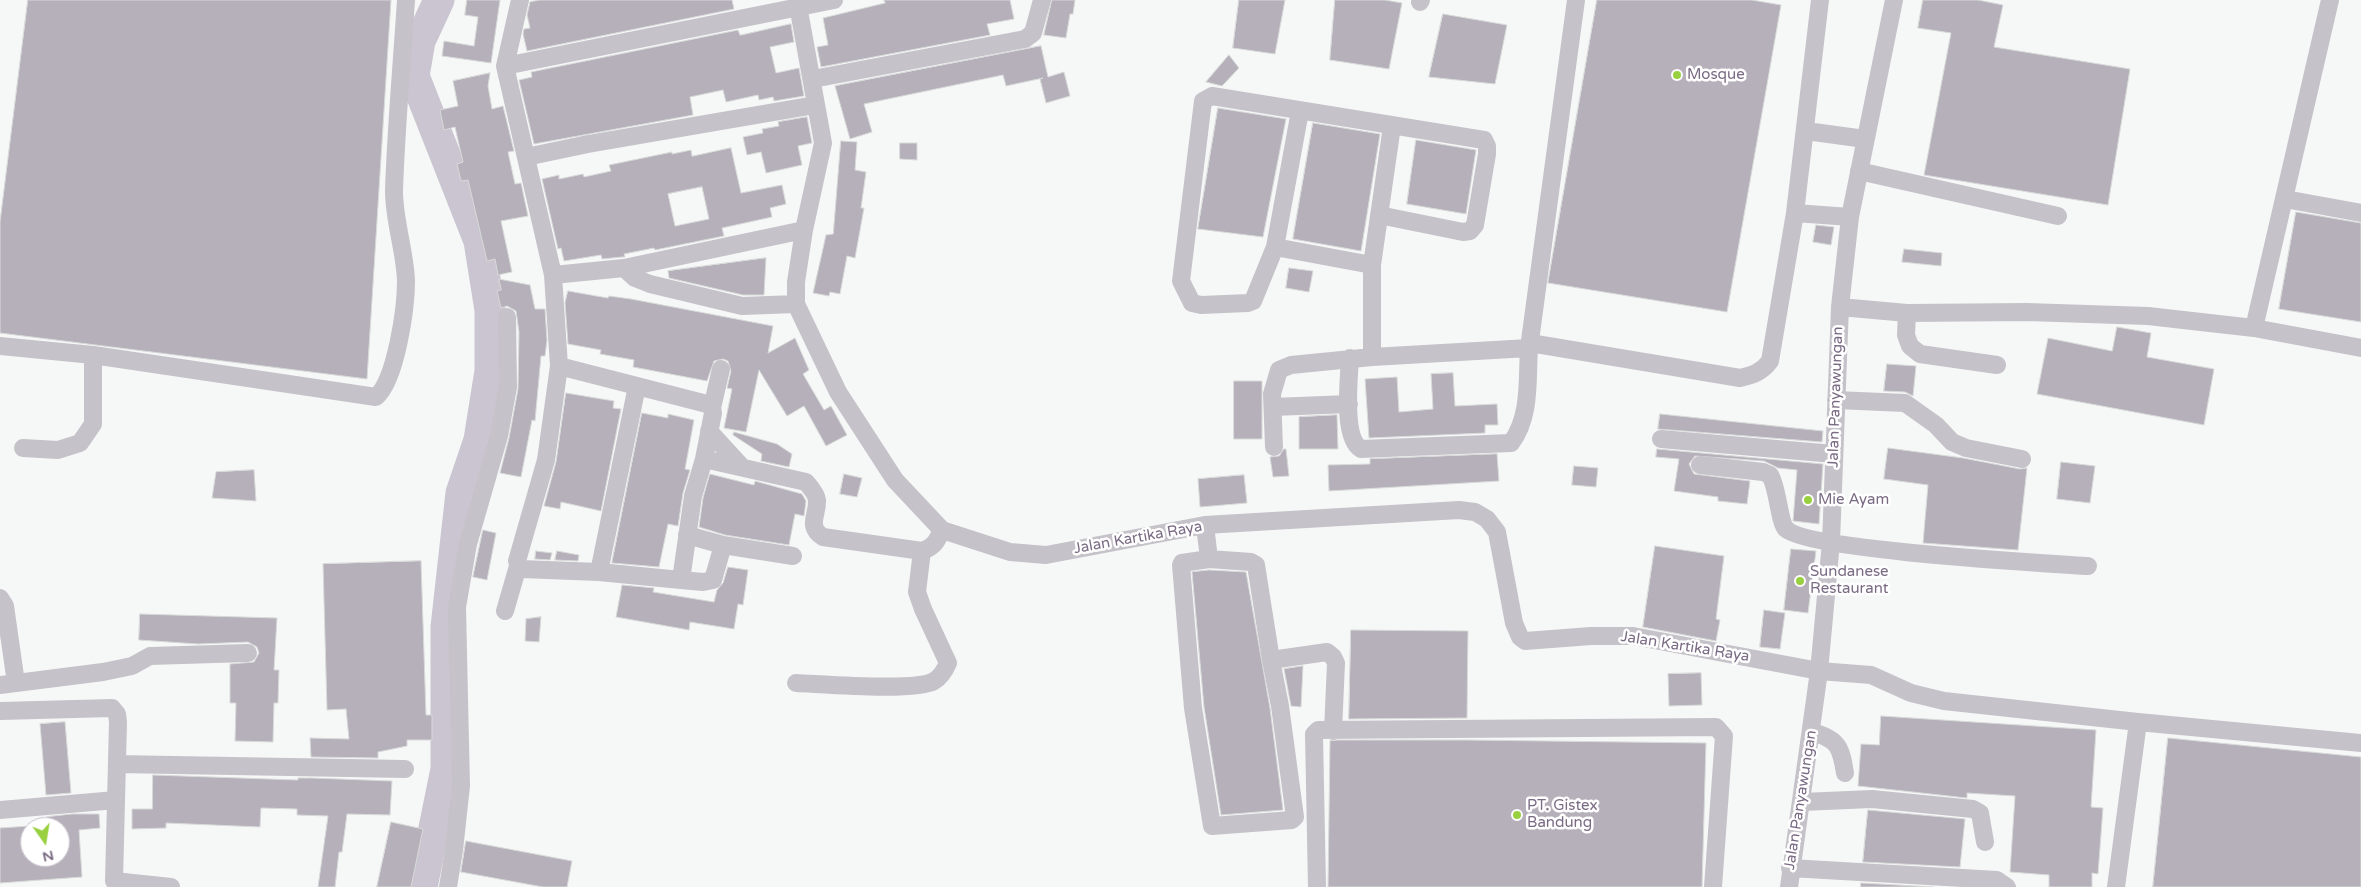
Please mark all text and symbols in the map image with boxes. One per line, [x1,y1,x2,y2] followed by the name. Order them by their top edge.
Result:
[1687,66,1745,84] place label: Mosque
[1671,69,1683,81] marker: Mosque
[1825,326,1847,468] street label: Jalan Panyawungan
[1818,491,1889,509] place label: Mie Ayam
[1802,494,1814,506] marker: Mie Ayam
[1072,518,1204,558] street label: Jalan Kartika Raya
[1810,563,1889,598] place label: Sundanese Restaurant
[1794,575,1806,587] marker: Sundanese Restaurant
[1619,628,1751,666] street label: Jalan Kartika Raya
[1781,729,1821,871] street label: Jalan Panyawungan
[1527,797,1598,832] place label: PT. Gistex Bandung
[1511,809,1523,821] marker: PT. Gistex Bandung
[20,817,70,867] north arrow
[41,847,56,866] text: N

